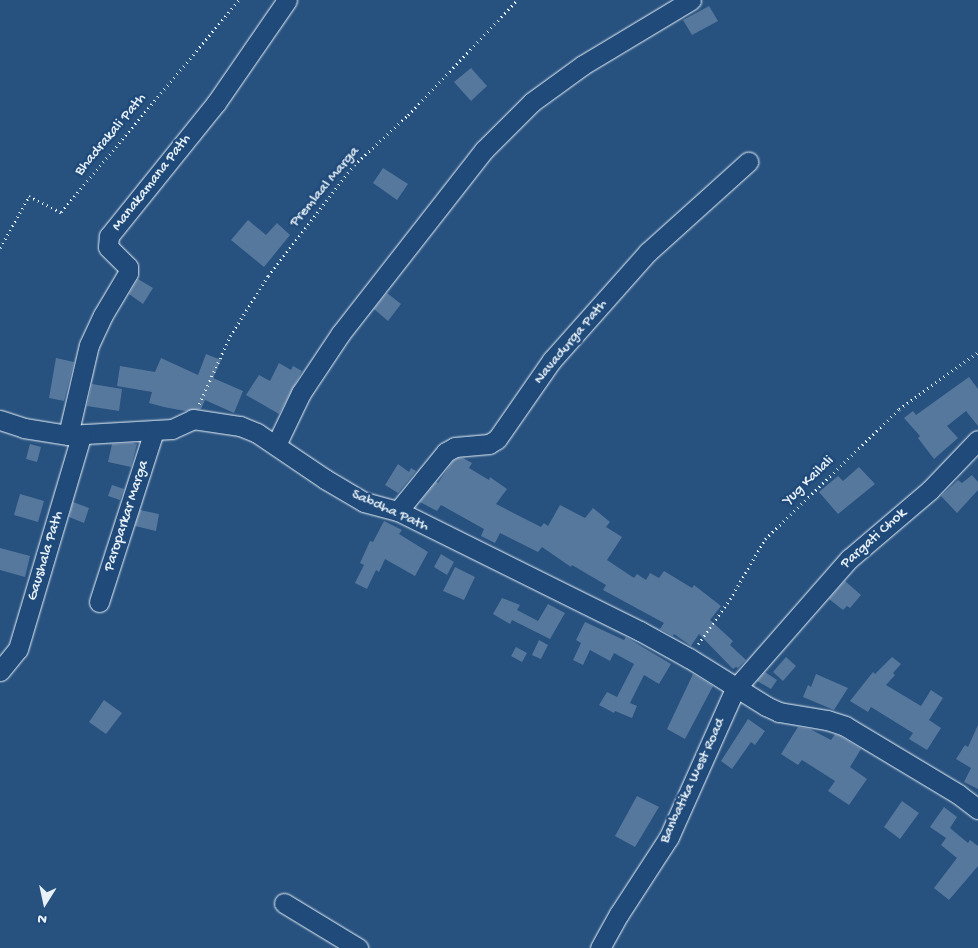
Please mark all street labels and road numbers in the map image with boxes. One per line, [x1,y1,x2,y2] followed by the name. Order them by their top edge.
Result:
[71,90,151,180] street label: Bhadrakali Path
[109,131,195,235] street label: Manakamana Path
[286,143,364,231] street label: Premlaal Marga
[530,296,612,388] street label: Navadurga Path
[780,452,838,510] street label: Yug Kailali
[101,458,153,574] street label: Paroparkar Marga
[349,486,431,536] street label: Sabdha Path
[837,505,911,573] street label: Pargati Chok
[24,509,68,603] street label: Gaushala Path
[656,716,730,846] street label: Banbatika West Road

